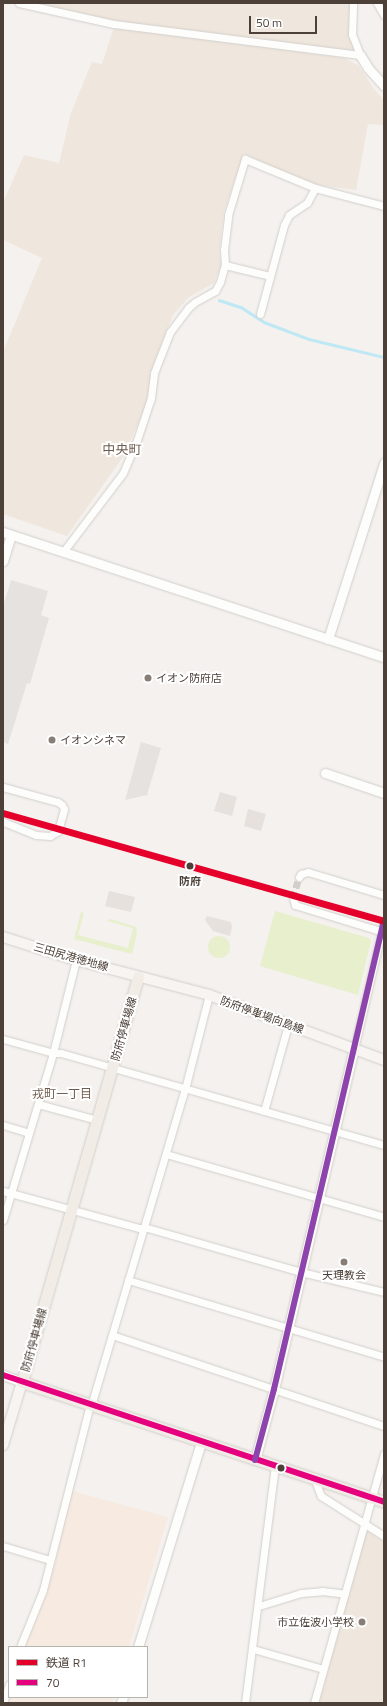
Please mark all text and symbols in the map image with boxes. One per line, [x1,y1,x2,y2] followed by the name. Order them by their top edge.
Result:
[251,8,319,34] scale bar
[256,13,282,32] text: 50 m
[103,441,141,457] district label: 中央町
[156,671,222,685] place label: イオン防府店
[143,673,153,683] marker: イオン防府店
[60,733,126,747] place label: イオンシネマ
[47,735,57,745] marker: イオンシネマ
[183,859,197,873] marker: 防府
[179,874,201,888] place label: 防府
[32,940,110,974] street label: 三田尻港徳地線
[218,994,306,1036] street label: 防府停車場向島線
[109,995,139,1063] street label: 防府停車場線
[32,1087,92,1101] district label: 戎町一丁目
[339,1257,349,1267] marker: 天理教会
[322,1268,366,1282] place label: 天理教会
[19,1306,49,1374] street label: 防府停車場線
[276,1463,286,1473] unlabelled marker
[277,1615,354,1629] place label: 市立佐波小学校
[357,1617,367,1627] marker: 市立佐波小学校
[8,1646,148,1698] legend
[46,1653,87,1672] text: 鉄道 R1
[46,1673,59,1692] text: 70

